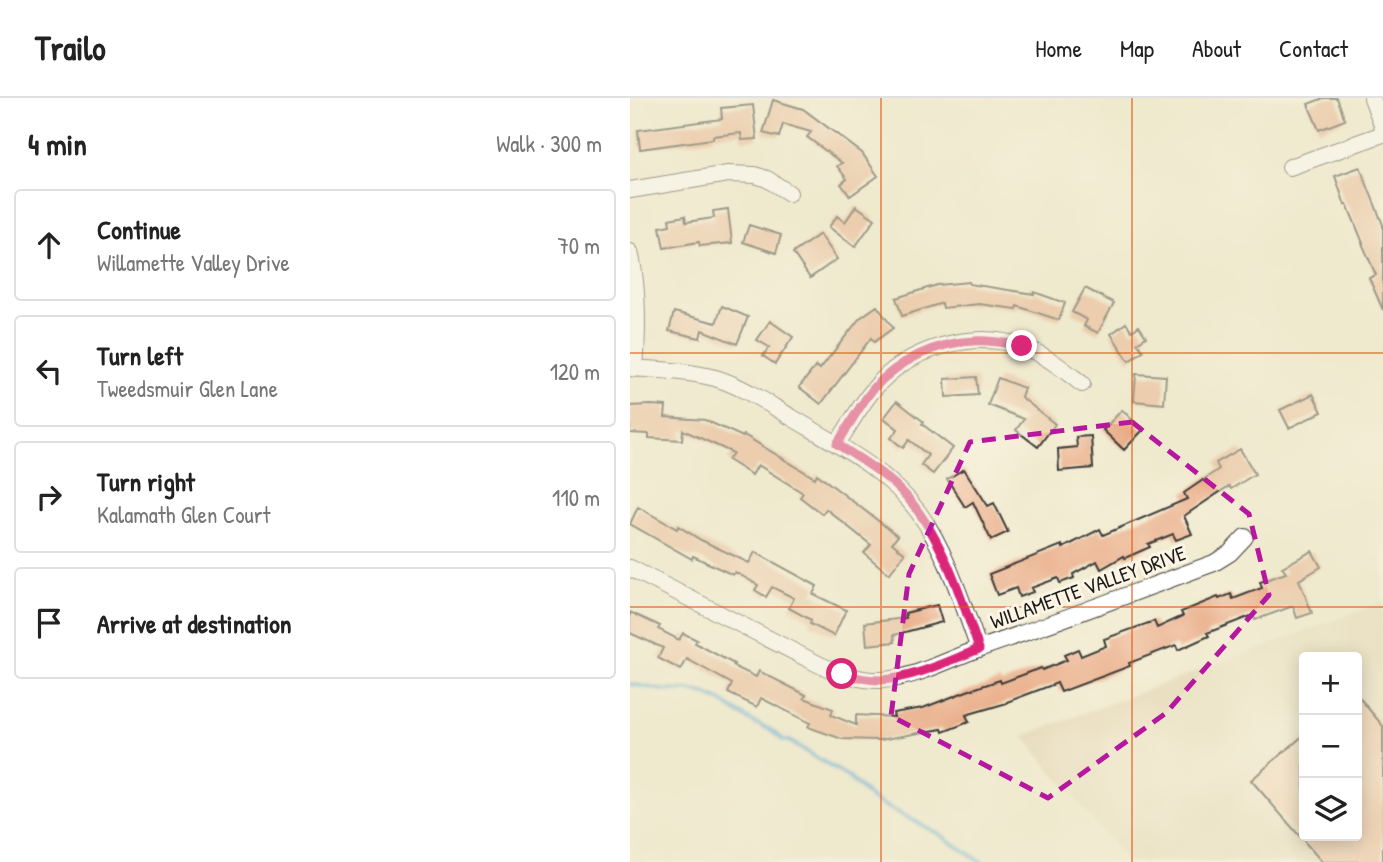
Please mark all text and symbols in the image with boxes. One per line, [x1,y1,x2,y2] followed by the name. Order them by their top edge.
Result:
[35,26,106,70] text: Trailo
[1035,32,1082,64] text: Home
[1120,32,1154,64] text: Map
[1192,32,1241,64] text: About
[1279,32,1348,64] text: Contact
[28,124,87,164] text: 4 min
[496,128,602,159] text: Walk · 300 m
[97,212,181,247] text: Continue
[30,226,68,264] icon: ahead
[557,230,600,261] text: 70 m
[97,247,290,278] text: Willamette Valley Drive
[1006,330,1037,361] route end
[97,338,183,373] text: Turn left
[30,352,68,390] icon: left
[550,356,600,387] text: 120 m
[97,373,278,404] text: Tweedsmuir Glen Lane
[97,464,195,499] text: Turn right
[30,478,68,516] icon: right
[552,482,600,513] text: 110 m
[97,499,271,530] text: Kalamath Glen Court
[986,538,1190,636] street label: WILLAMETTE VALLEY DRIVE
[30,604,68,642] icon: arrive
[97,606,292,641] text: Arrive at destination
[1299,652,1362,841] map controls
[1299,652,1362,715] button: +
[826,658,857,689] route start
[1299,715,1362,778] button: −
[1299,778,1362,841] button: layers

